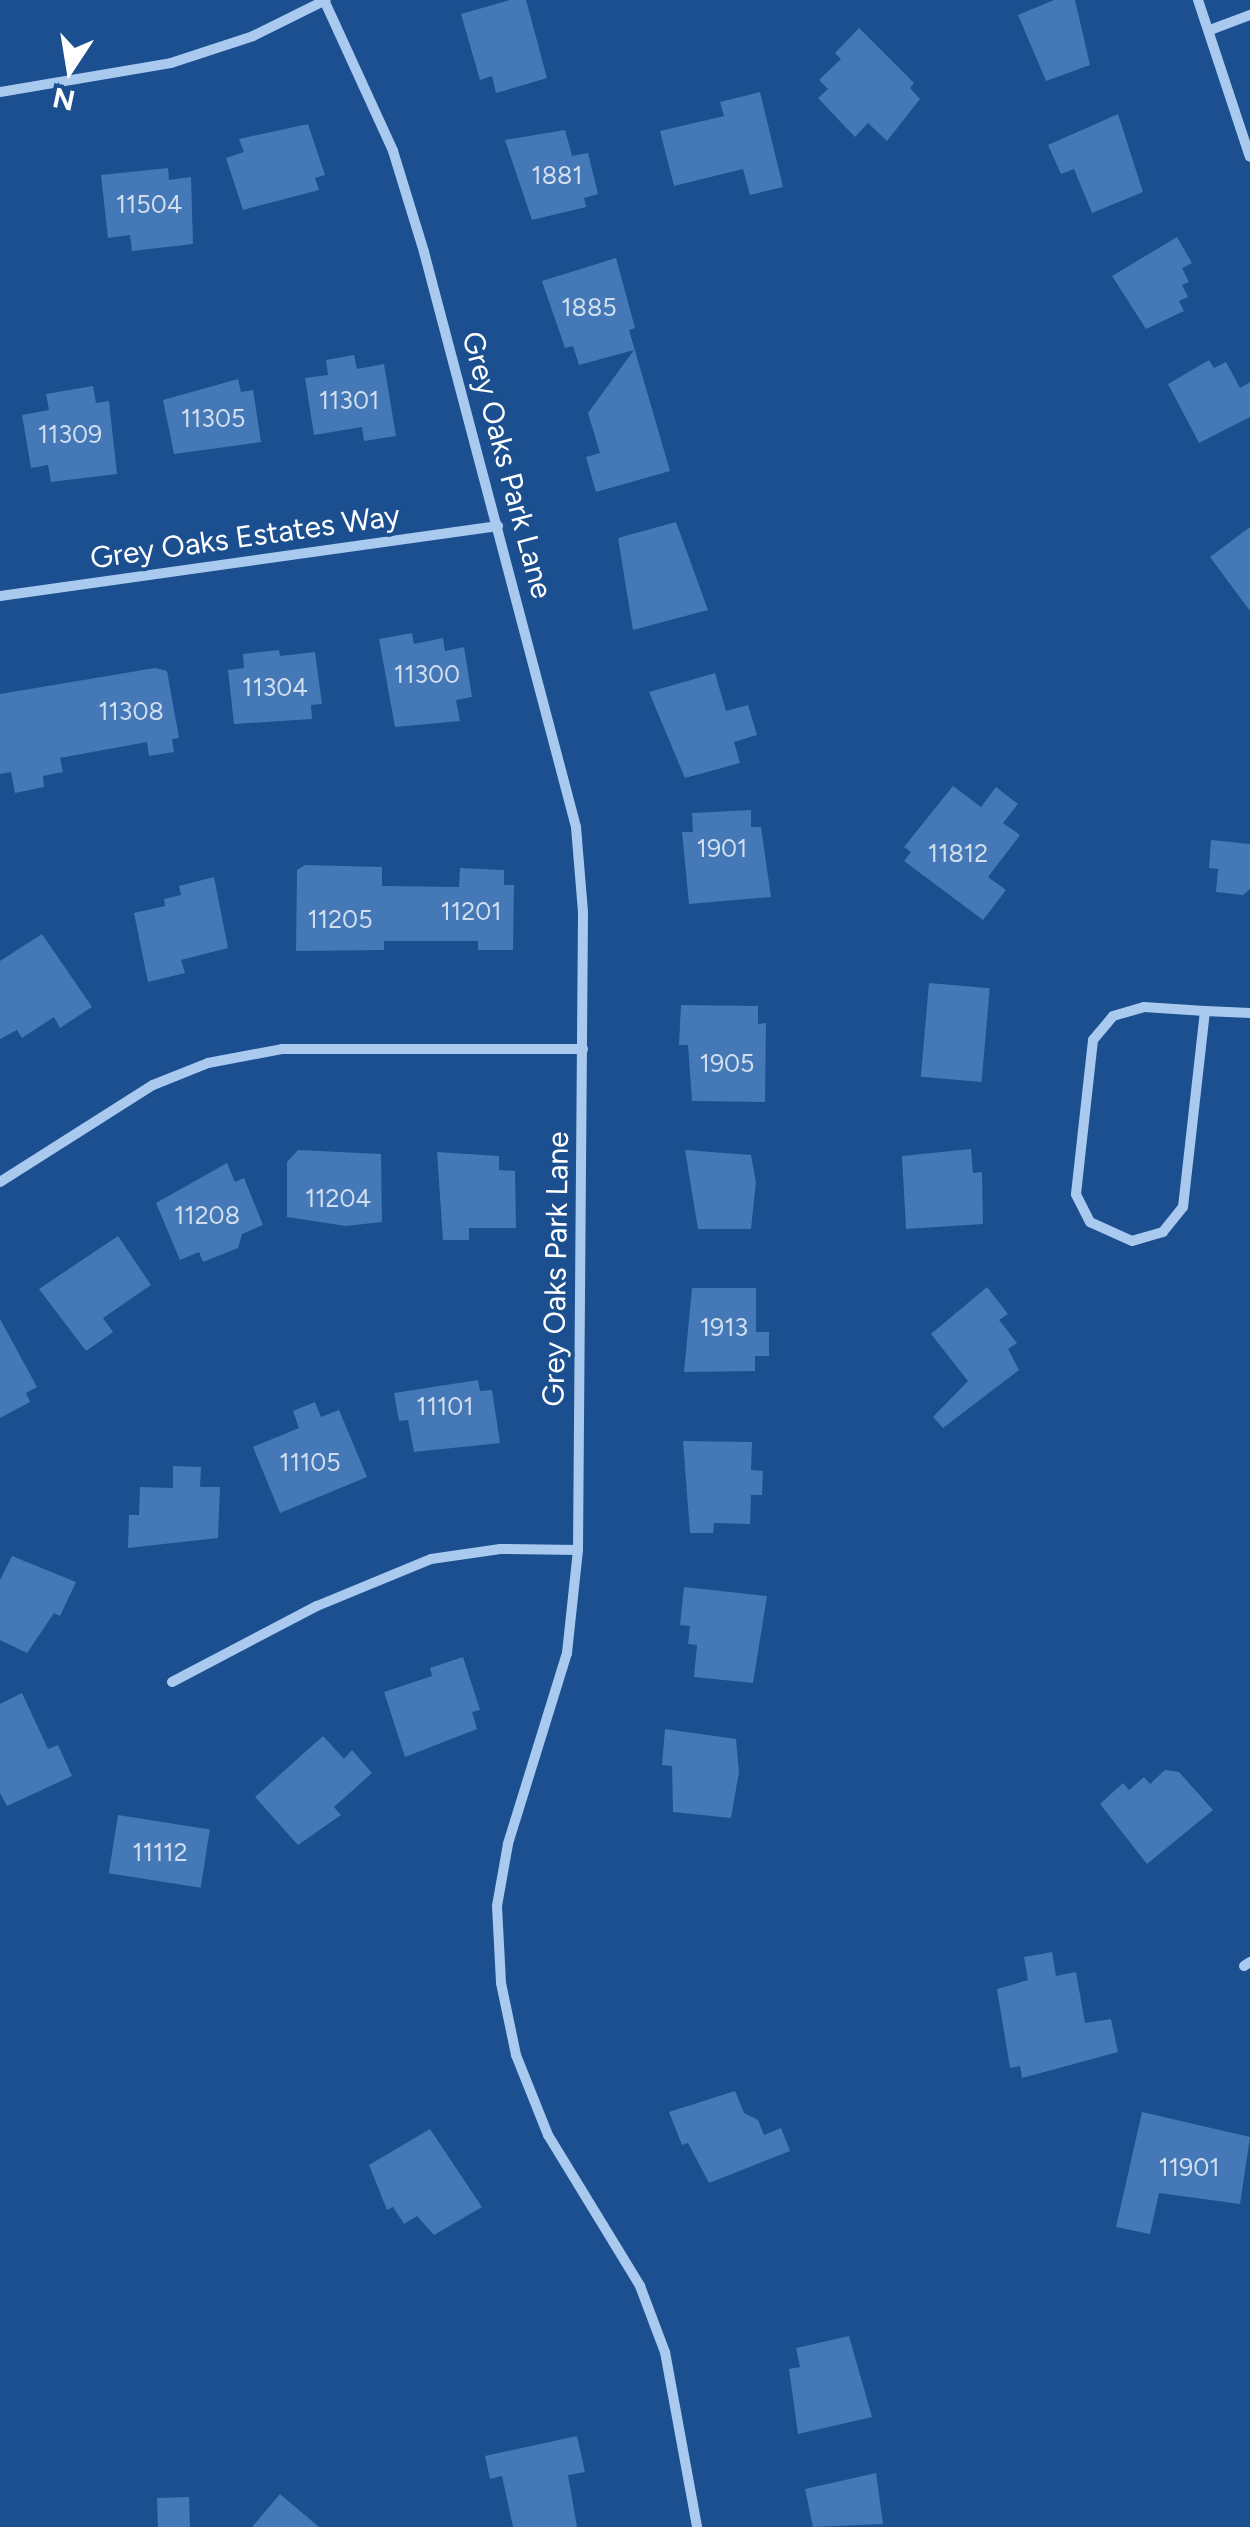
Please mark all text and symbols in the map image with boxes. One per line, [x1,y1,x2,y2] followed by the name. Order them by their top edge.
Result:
[20,20,120,120] north arrow
[50,80,78,118] text: N
[531,160,583,190] house number: 1881
[116,189,182,219] house number: 11504
[561,292,617,322] house number: 1885
[454,327,560,603] street label: Grey Oaks Park Lane
[319,385,379,415] house number: 11301
[181,403,245,433] house number: 11305
[38,419,102,449] house number: 11309
[88,497,402,577] street label: Grey Oaks Estates Way
[394,659,460,689] house number: 11300
[242,672,308,702] house number: 11304
[98,696,164,726] house number: 11308
[697,833,747,863] house number: 1901
[928,838,988,868] house number: 11812
[441,896,501,926] house number: 11201
[307,904,373,934] house number: 11205
[700,1048,754,1078] house number: 1905
[536,1131,576,1407] street label: Grey Oaks Park Lane
[305,1183,371,1213] house number: 11204
[174,1200,240,1230] house number: 11208
[700,1312,748,1342] house number: 1913
[416,1391,474,1421] house number: 11101
[279,1447,341,1477] house number: 11105
[132,1837,188,1867] house number: 11112
[1158,2152,1220,2182] house number: 11901

